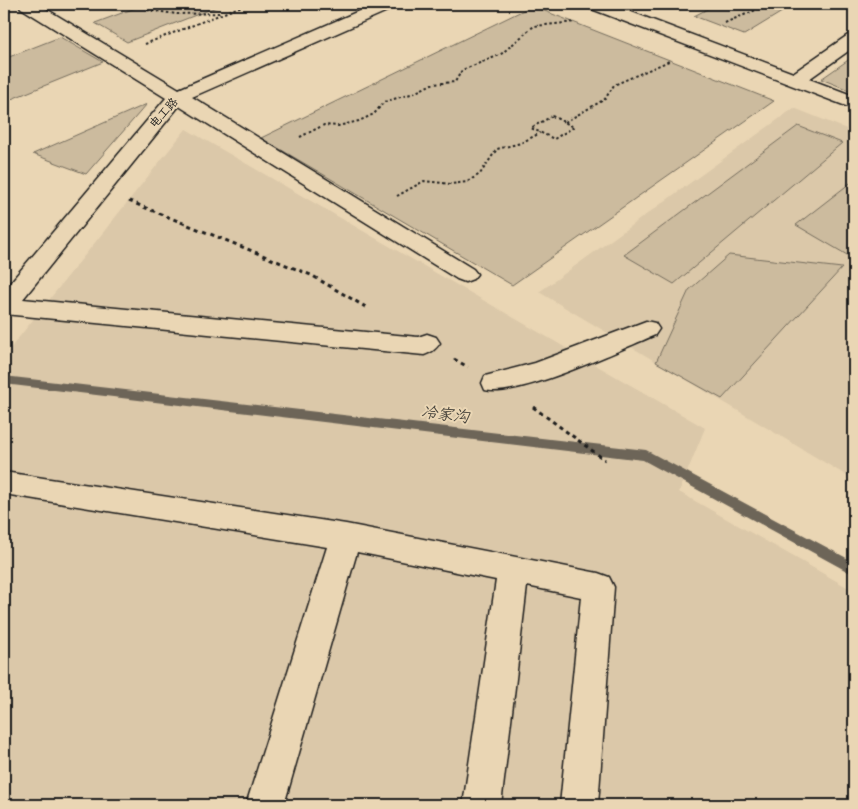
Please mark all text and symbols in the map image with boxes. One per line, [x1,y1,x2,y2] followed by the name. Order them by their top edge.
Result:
[145,93,183,133] street label: 电工路
[420,400,472,431] water label: 冷家沟

